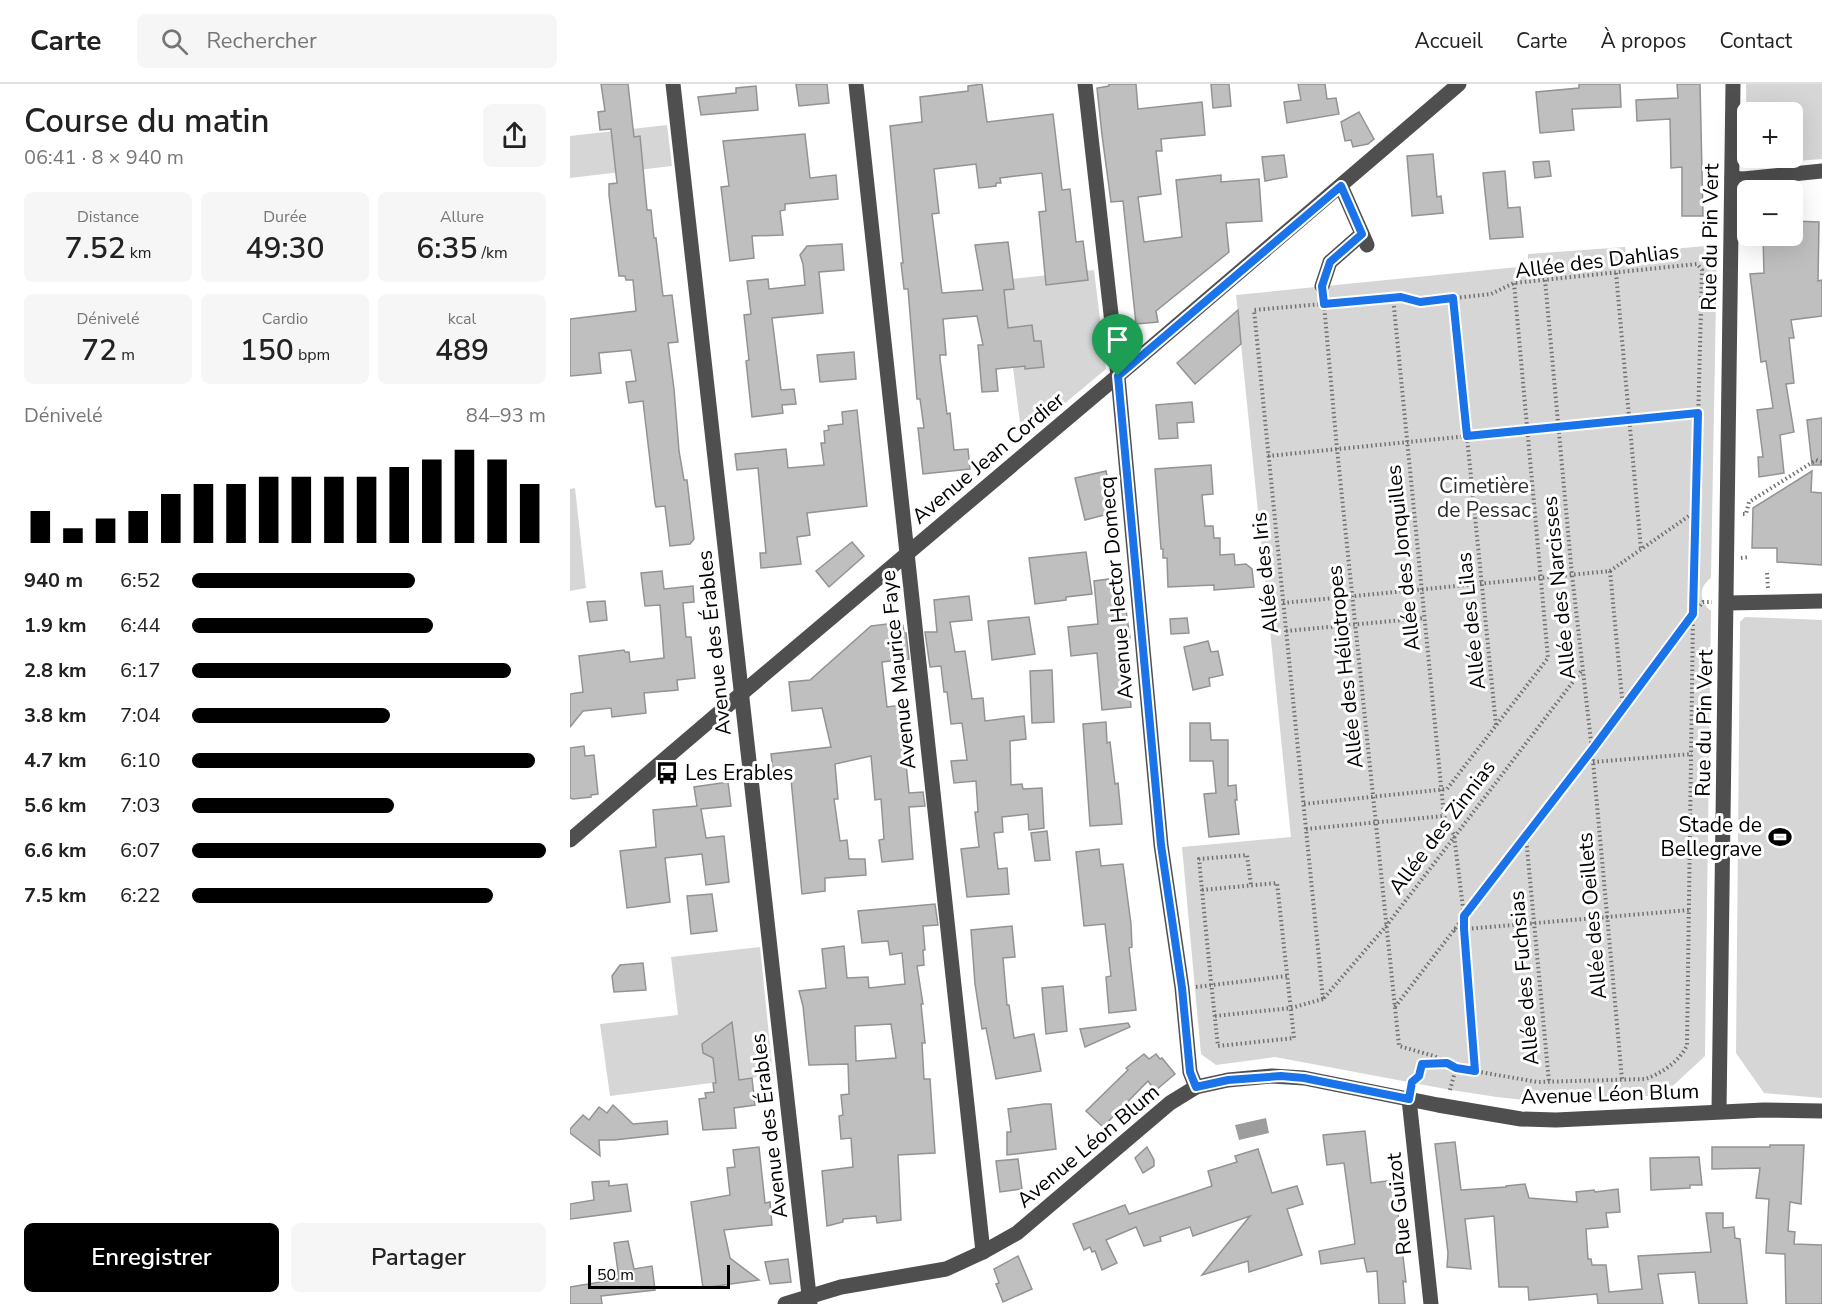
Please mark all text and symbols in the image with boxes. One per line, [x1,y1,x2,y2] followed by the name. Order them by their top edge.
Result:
[137,14,557,68] search box
[30,22,101,60] text: Carte
[158,25,191,58] icon: search
[206,26,317,56] text: Rechercher
[1414,27,1483,55] text: Accueil
[1516,27,1567,55] text: Carte
[1600,27,1686,55] text: À propos
[1719,27,1792,55] text: Contact
[24,99,269,144] text: Course du matin
[1737,102,1803,246] map controls
[1737,102,1803,168] button: +
[483,104,546,167] button: share
[24,144,184,171] text: 06:41 · 8 × 940 m
[1695,163,1725,311] street label: Rue du Pin Vert
[1737,180,1803,246] button: −
[77,206,139,228] text: Distance
[263,206,307,228] text: Durée
[440,206,484,228] text: Allure
[65,228,126,269] text: 7.52
[245,228,325,269] text: 49:30
[416,228,477,269] text: 6:35
[1513,237,1681,285] street label: Allée des Dahlias
[126,242,151,264] text: km
[477,242,508,264] text: /km
[77,308,140,330] text: Dénivelé
[262,308,308,330] text: Cardio
[448,308,476,330] text: kcal
[1092,314,1143,376] pin
[1101,323,1134,356] icon: arrive
[81,330,117,371] text: 72
[240,330,294,371] text: 150
[435,330,489,371] text: 489
[117,344,135,366] text: m
[294,344,330,366] text: bpm
[906,385,1071,530] street label: Avenue Jean Cordier
[24,402,103,429] text: Dénivelé
[466,402,546,429] text: 84–93 m
[1379,463,1427,653] street label: Allée des Jonquilles
[1437,472,1531,524] park label: Cimetière de Pessac
[1092,475,1140,701] street label: Avenue Hector Domecq
[1535,495,1583,681] street label: Allée des Narcisses
[1245,511,1285,635] street label: Allée des Iris
[690,549,738,737] street label: Avenue des Érables
[1450,551,1492,691] street label: Allée des Lilas
[1320,564,1370,770] street label: Allée des Héliotropes
[24,567,83,594] text: 940 m
[120,567,161,594] text: 6:52
[874,569,922,771] street label: Avenue Maurice Faye
[24,612,87,639] text: 1.9 km
[120,612,161,639] text: 6:44
[1689,649,1719,797] street label: Rue du Pin Vert
[24,657,87,684] text: 2.8 km
[120,657,161,684] text: 6:17
[24,702,87,729] text: 3.8 km
[120,702,161,729] text: 7:04
[24,747,87,774] text: 4.7 km
[120,747,161,774] text: 6:10
[1382,754,1502,900] street label: Allée des Zinnias
[685,759,793,787] place label: Les Erables
[654,760,680,786] bus stop icon: Les Erables
[24,792,87,819] text: 5.6 km
[120,792,161,819] text: 7:03
[1661,811,1762,863] place label: Stade de Bellegrave
[1767,824,1793,850] sports icon: Stade de Bellegrave
[1571,831,1613,1001] street label: Allée des Oeillets
[24,837,87,864] text: 6.6 km
[120,837,161,864] text: 6:07
[24,882,87,909] text: 7.5 km
[120,882,161,909] text: 6:22
[1502,890,1546,1066] street label: Allée des Fuchsias
[744,1032,794,1220] street label: Avenue des Érables
[1520,1077,1700,1111] street label: Avenue Léon Blum
[1011,1078,1165,1214] street label: Avenue Léon Blum
[1380,1151,1418,1257] street label: Rue Guizot
[24,1223,279,1292] button: Enregistrer
[291,1223,546,1292] button: Partager
[588,1262,730,1290] scale bar
[597,1264,634,1286] text: 50 m

